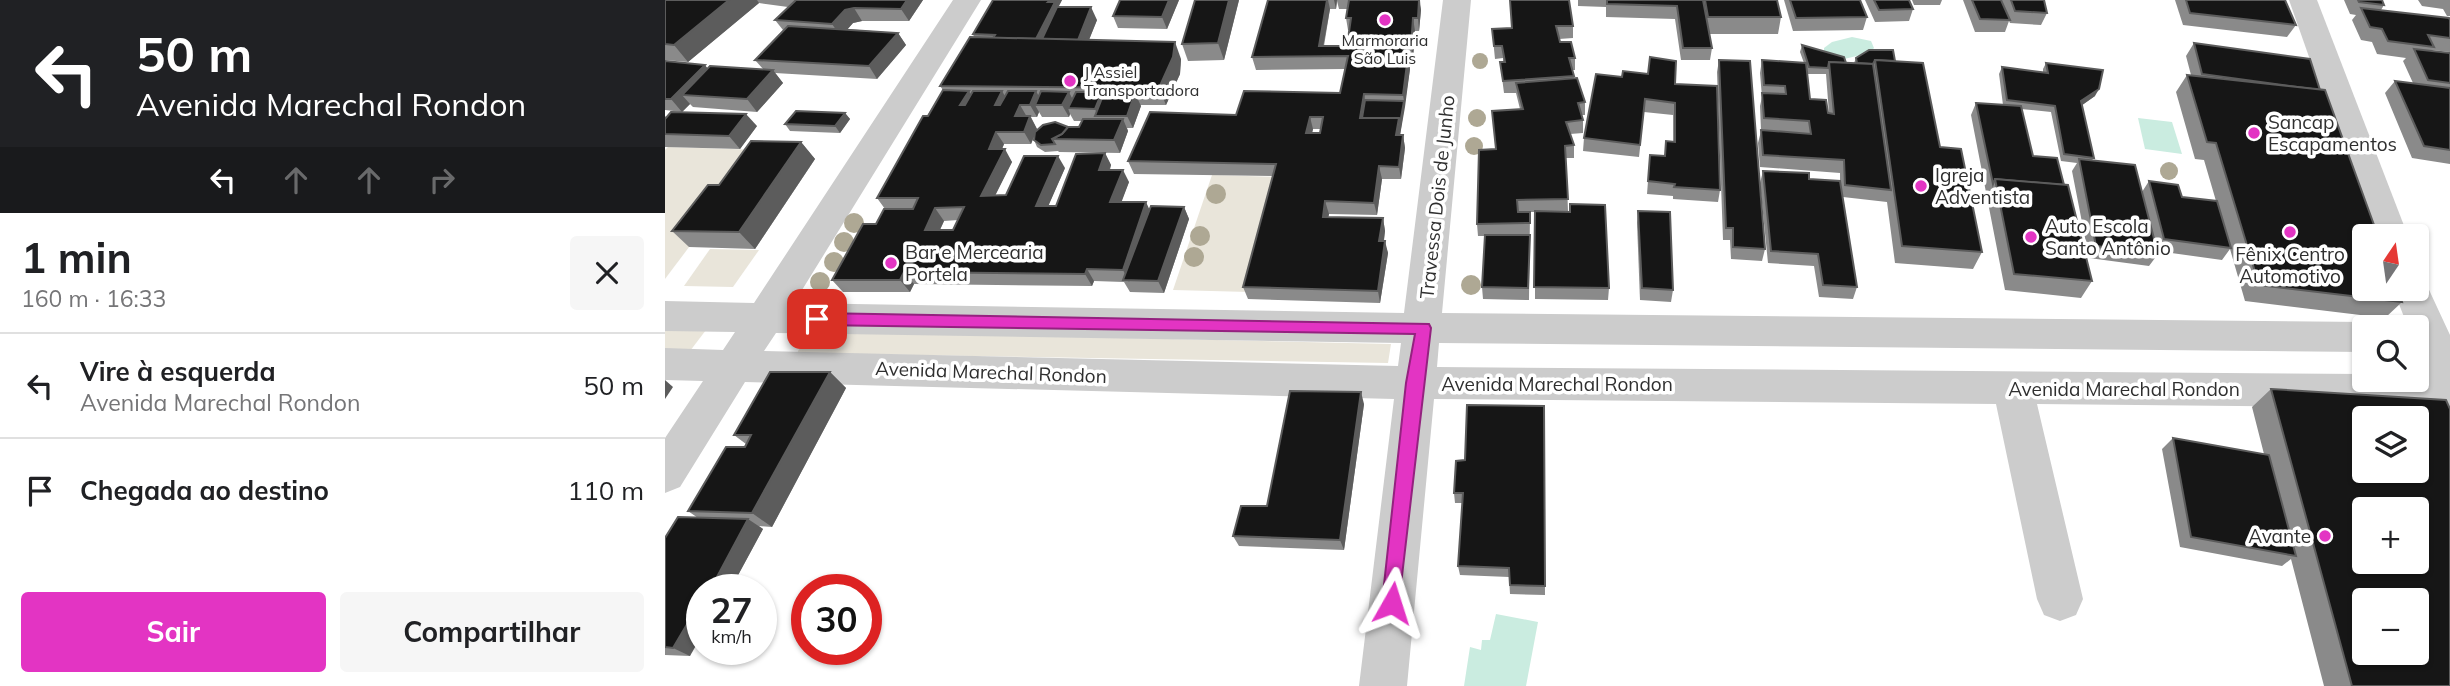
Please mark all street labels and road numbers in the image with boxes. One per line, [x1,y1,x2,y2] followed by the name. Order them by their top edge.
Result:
[1414,94,1460,300] street label: Travessa Dois de Junho
[875,356,1107,388] street label: Avenida Marechal Rondon
[1441,372,1673,396] street label: Avenida Marechal Rondon
[2008,377,2240,401] street label: Avenida Marechal Rondon

